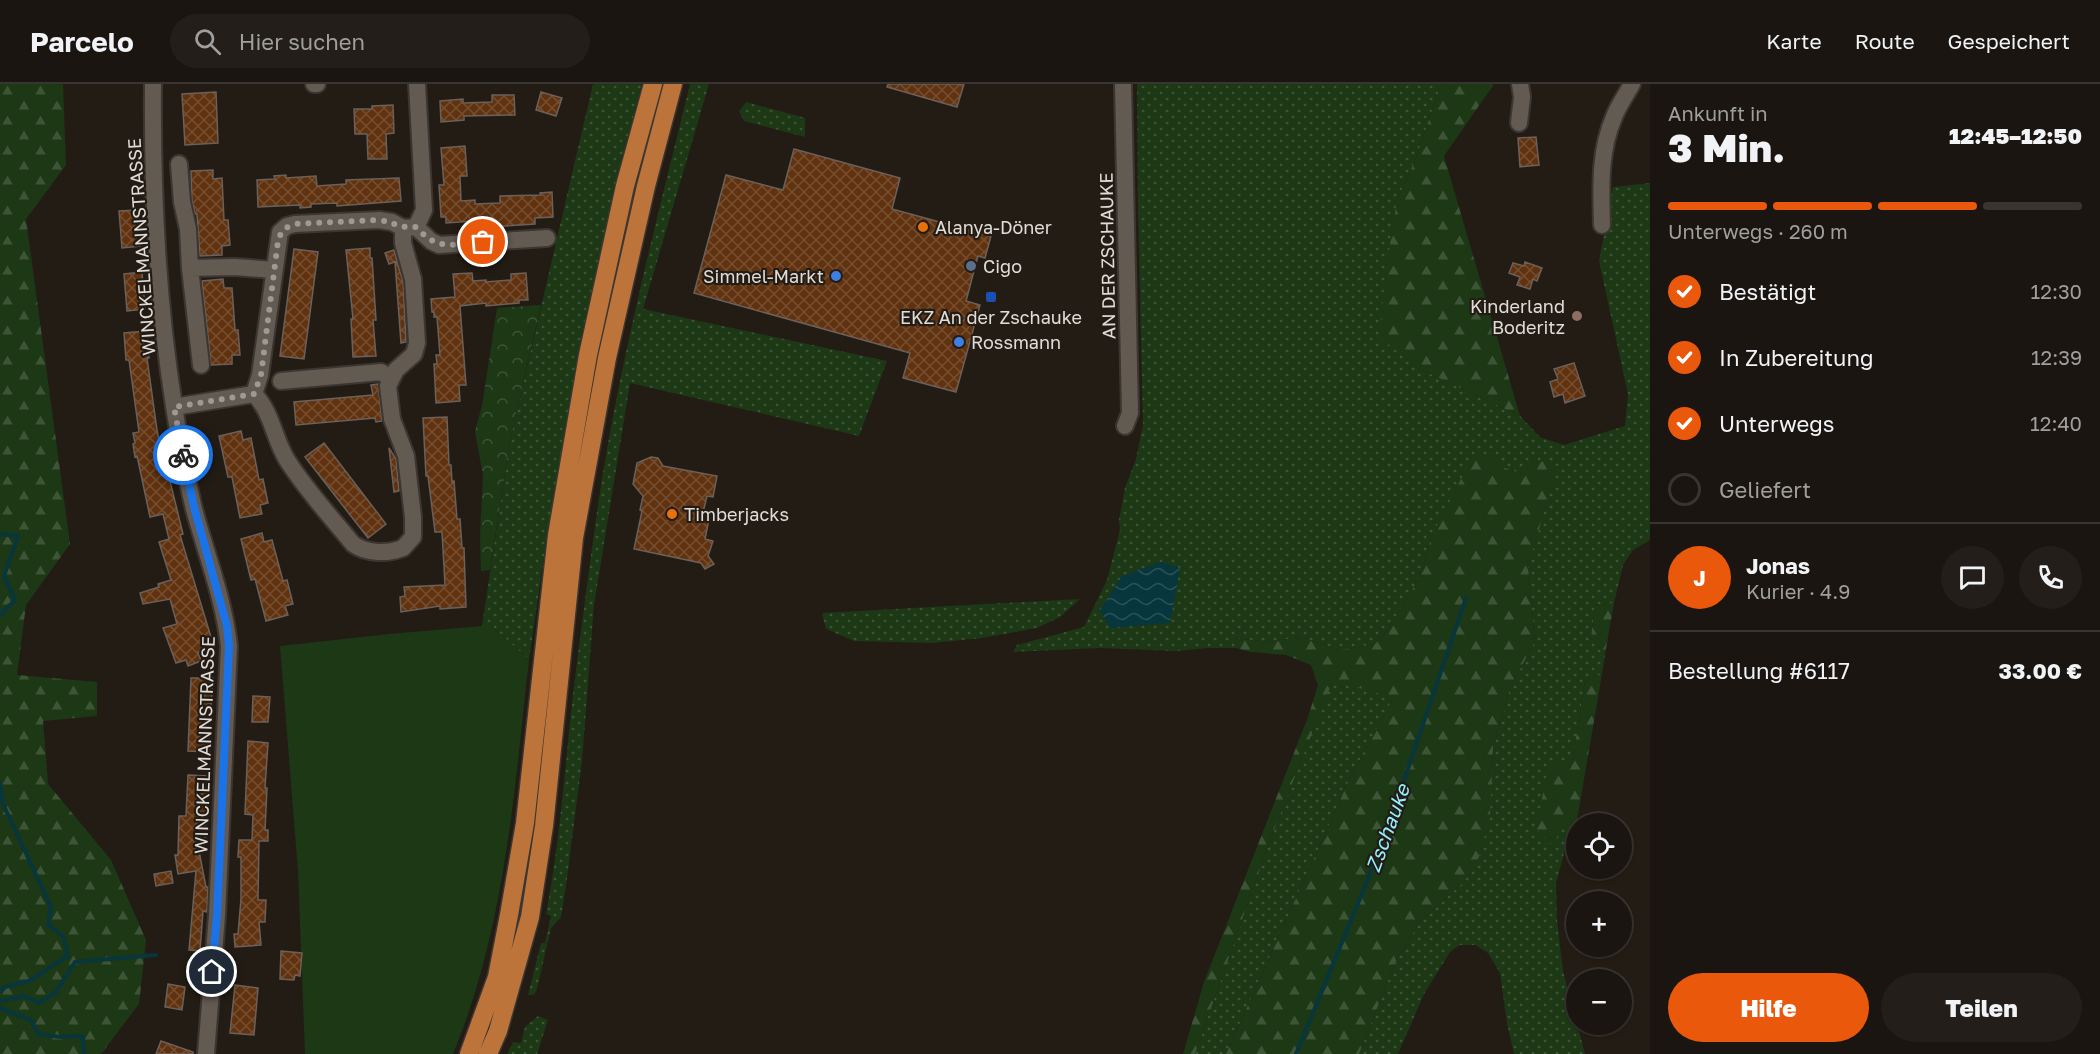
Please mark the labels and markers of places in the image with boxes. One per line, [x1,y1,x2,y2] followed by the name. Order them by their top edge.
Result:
[457,216,508,267] pin
[935,216,1052,238] place label: Alanya-Döner
[916,220,930,234] marker: Alanya-Döner
[983,255,1022,277] place label: Cigo
[964,259,978,273] marker: Cigo
[703,265,824,287] place label: Simmel-Markt
[829,269,843,283] marker: Simmel-Markt
[984,290,998,304] marker: EKZ An der Zschauke
[1470,295,1565,338] place label: Kinderland Boderitz
[900,306,1082,328] place label: EKZ An der Zschauke
[1570,309,1584,323] marker: Kinderland Boderitz
[971,331,1061,353] place label: Rossmann
[952,335,966,349] marker: Rossmann
[684,503,789,525] place label: Timberjacks
[665,507,679,521] marker: Timberjacks
[186,946,237,997] pin

